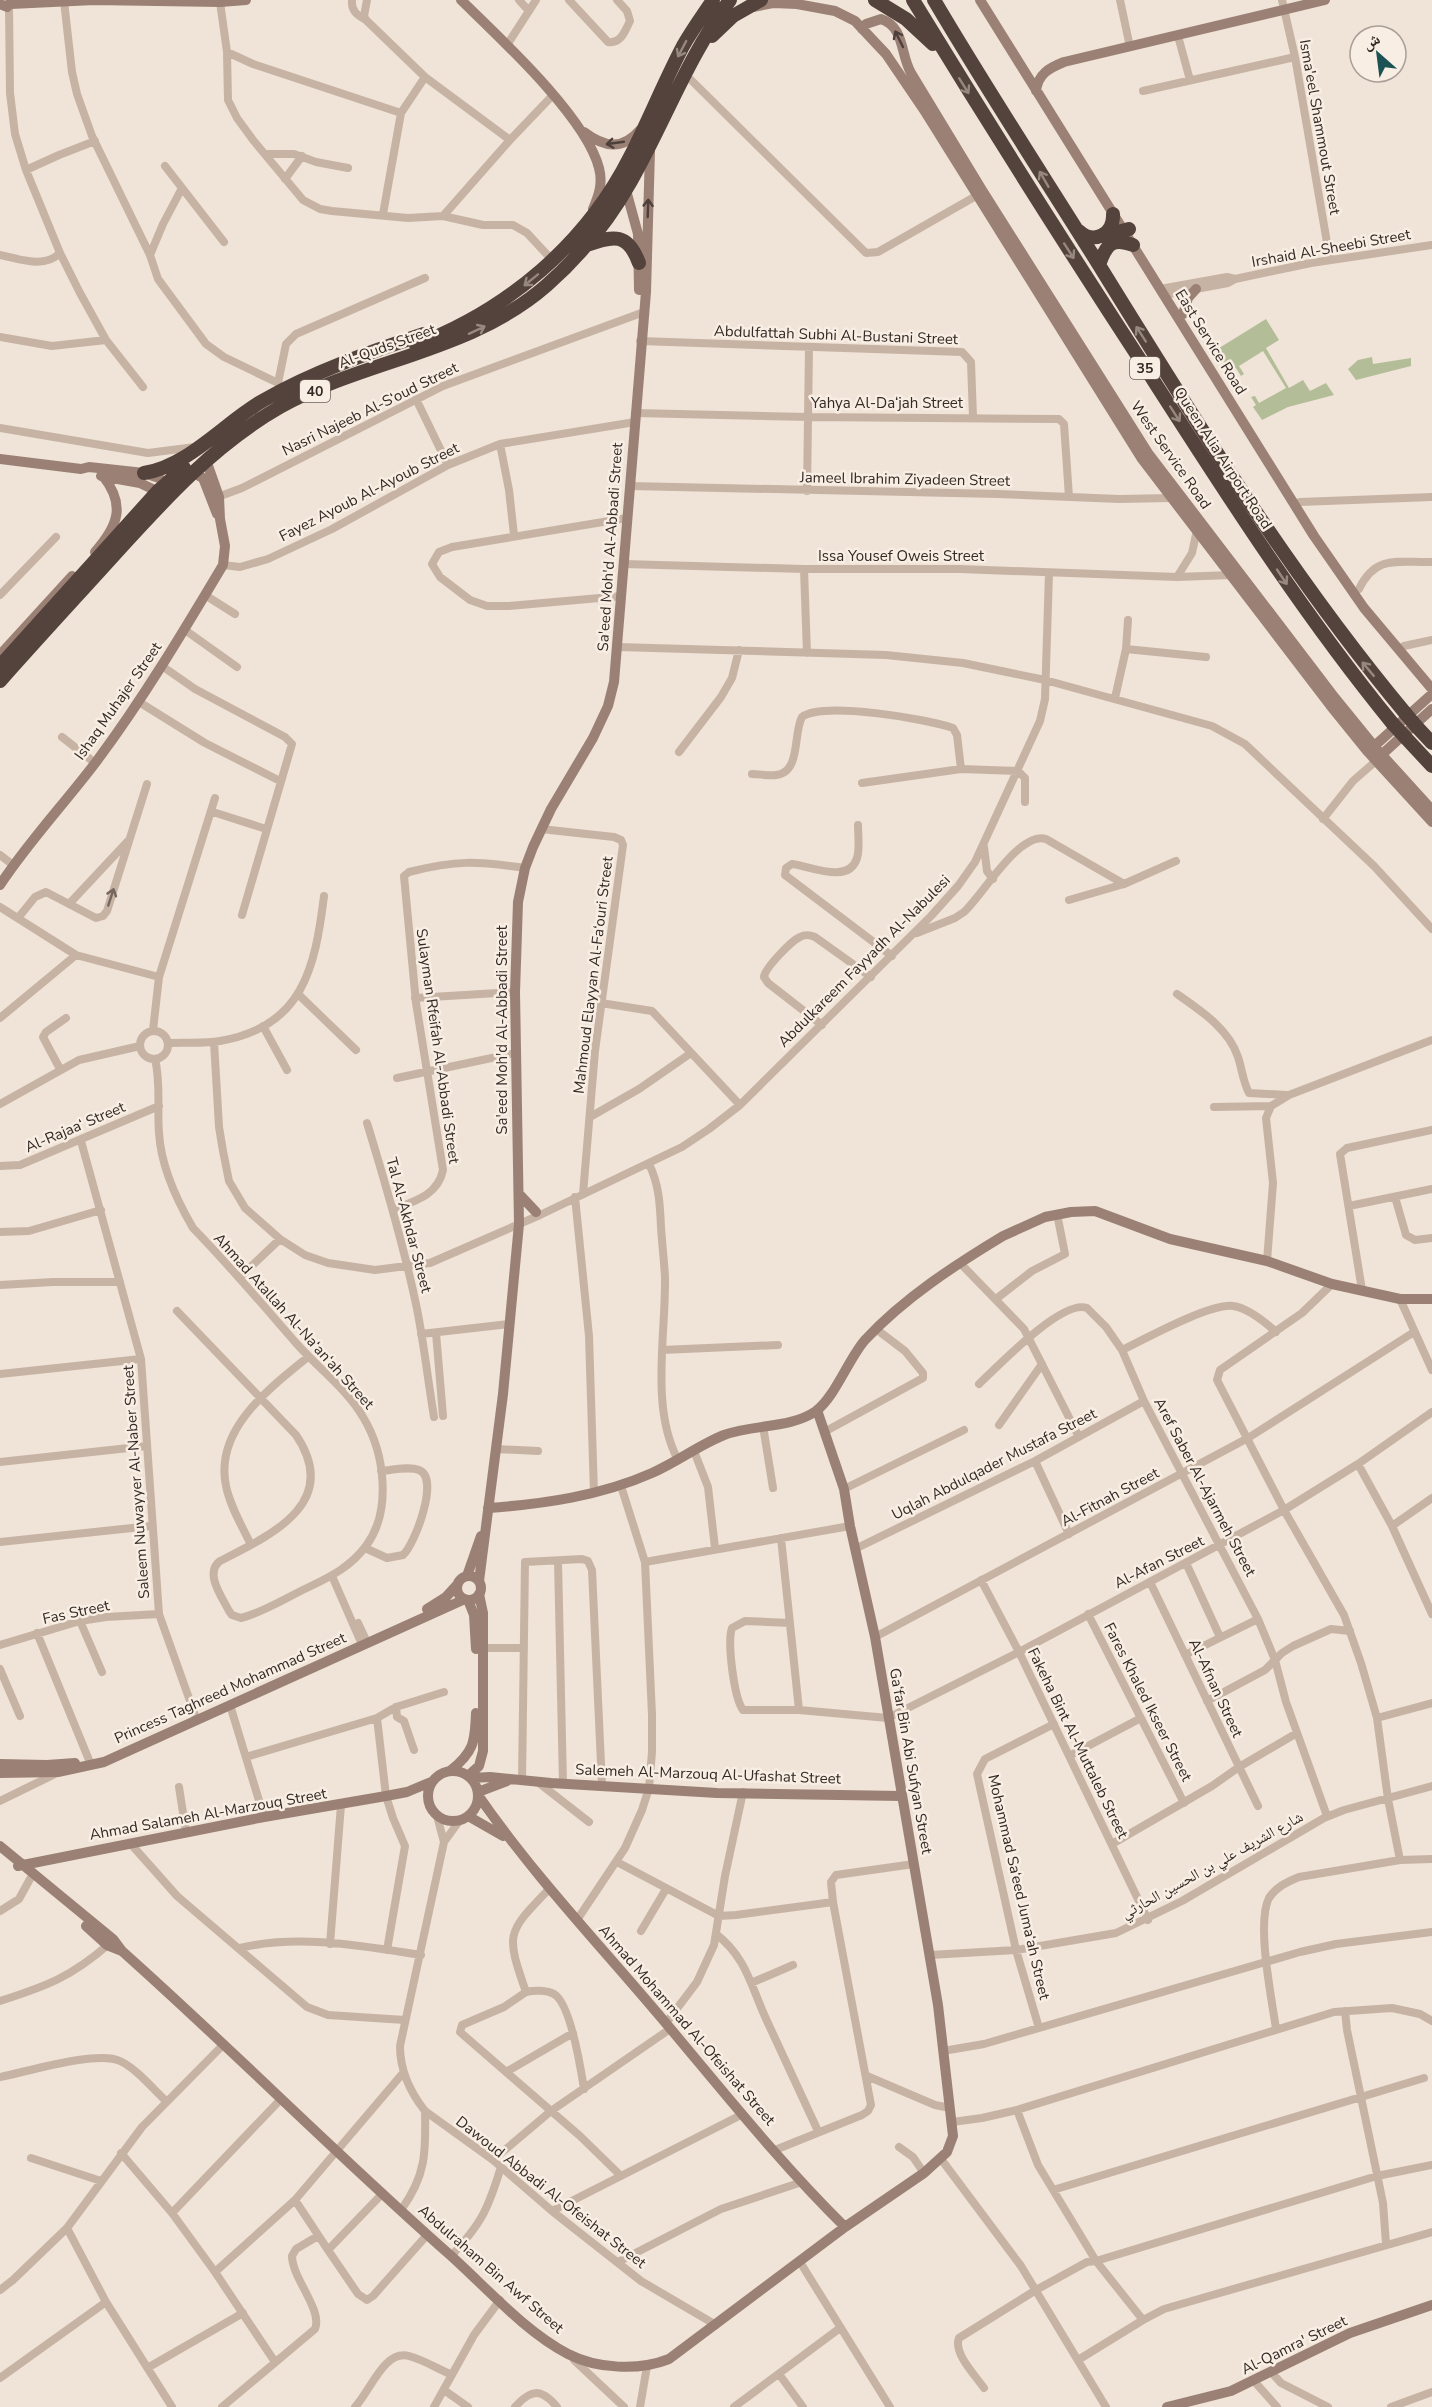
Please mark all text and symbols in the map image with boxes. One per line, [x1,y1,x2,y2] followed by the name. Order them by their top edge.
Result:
[1348,24,1408,84] north arrow
[1359,28,1384,55] text: ش
[893,30,905,48] one-way arrow
[1295,38,1345,217] street label: Isma'eel Shammout Street
[676,40,687,58] one-way arrow
[959,77,971,94] one-way arrow
[606,138,625,149] one-way arrow
[1038,171,1050,188] one-way arrow
[642,198,654,218] one-way arrow
[1250,224,1413,272] street label: Irshaid Al-Sheebi Street
[1063,242,1076,259] one-way arrow
[523,274,539,287] one-way arrow
[1171,286,1251,398] street label: East Service Road
[336,319,439,373] street label: Al-Quds Street
[714,321,959,349] street label: Abdulfattah Subhi Al-Bustani Street
[467,324,485,336] one-way arrow
[1135,325,1148,342] one-way arrow
[279,357,462,460] street label: Nasri Najeeb Al-S‘oud Street
[1130,357,1160,379] road number: 35
[300,380,330,402] road number: 40
[1170,383,1276,533] street label: Queen Alia Airport Road
[810,393,964,413] street label: Yahya Al-Da‘jah Street
[1126,397,1216,513] street label: West Service Road
[1169,406,1181,422] one-way arrow
[276,437,463,546] street label: Fayez Ayoub Al-Ayoub Street
[593,441,627,652] street label: Sa'eed Moh'd Al-Abbadi Street
[799,467,1011,491] street label: Jameel Ibrahim Ziyadeen Street
[818,546,985,566] street label: Issa Yousef Oweis Street
[1276,568,1288,585] one-way arrow
[70,638,167,764] street label: Ishaq Muhajer Street
[1362,661,1375,677] one-way arrow
[569,854,618,1095] street label: Mahmoud Elayyan Al-Fa‘ouri Street
[774,871,954,1051] street label: Abdulkareem Fayyadh Al-Nabulesi
[107,888,118,907] one-way arrow
[492,925,512,1135] street label: Sa'eed Moh'd Al-Abbadi Street
[412,927,465,1166] street label: Sulayman Rfeifah Al-Abbadi Street
[22,1097,129,1157] street label: Al-Rajaa‘ Street
[381,1155,437,1296] street label: Tal Al-Akhdar Street
[209,1229,379,1414] street label: Ahmad Atallah Al-Na‘an‘ah Street
[118,1364,154,1600] street label: Saleem Nuwayyer Al-Naber Street
[1149,1394,1261,1580] street label: Aref Saber Al-Ajarmeh Street
[888,1403,1101,1525] street label: Uqlah Abdulqader Mustafa Street
[1057,1462,1163,1531] street label: Al-Fitnah Street
[1111,1530,1208,1593] street label: Al-Afan Street
[41,1595,112,1629] street label: Fas Street
[1099,1619,1197,1785] street label: Fares Khaled Ikseer Street
[111,1627,350,1748] street label: Princess Taghreed Mohammad Street
[1184,1635,1248,1741] street label: Al-Afnan Street
[1023,1644,1133,1842] street label: Fakeha Bint Al-Muttaleb Street
[885,1666,937,1856] street label: Ga‘far Bin Abi Sufyan Street
[575,1759,842,1789] street label: Salemeh Al-Marzouq Al-Ufashat Street
[983,1772,1055,2002] street label: Mohammad Sa‘eed Juma‘ah Street
[88,1783,329,1845] street label: Ahmad Salameh Al-Marzouq Street
[1117,1806,1307,1925] street label: شارع الشريف علي بن الحسين الحارثي
[594,1920,780,2130] street label: Ahmad Mohammad Al-Ofeishat Street
[452,2111,651,2273] street label: Dawoud Abbadi Al-Ofeishat Street
[414,2200,569,2338] street label: Abdulraham Bin Awf Street
[1238,2310,1351,2379] street label: Al-Qamra' Street

